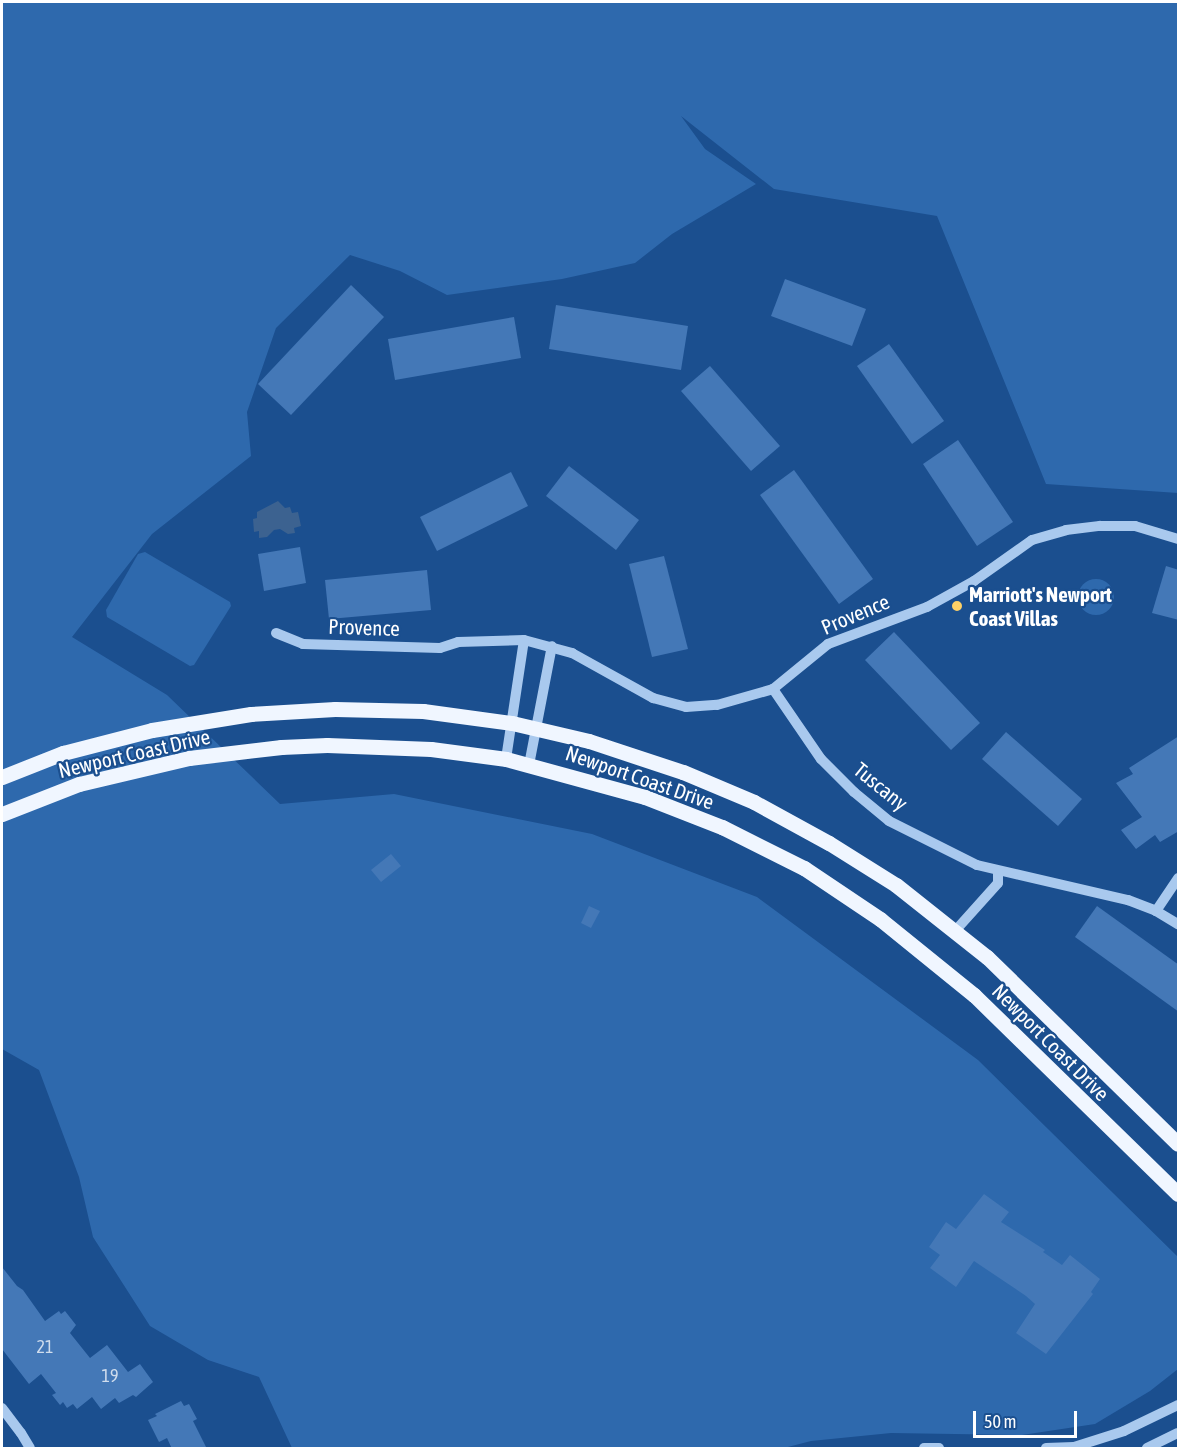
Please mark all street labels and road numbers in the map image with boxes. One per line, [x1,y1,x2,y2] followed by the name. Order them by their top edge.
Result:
[817,588,893,640] street label: Provence
[328,613,400,641] street label: Provence
[56,723,212,783] street label: Newport Coast Drive
[563,740,717,814] street label: Newport Coast Drive
[849,757,913,815] street label: Tuscany
[987,978,1115,1106] street label: Newport Coast Drive

